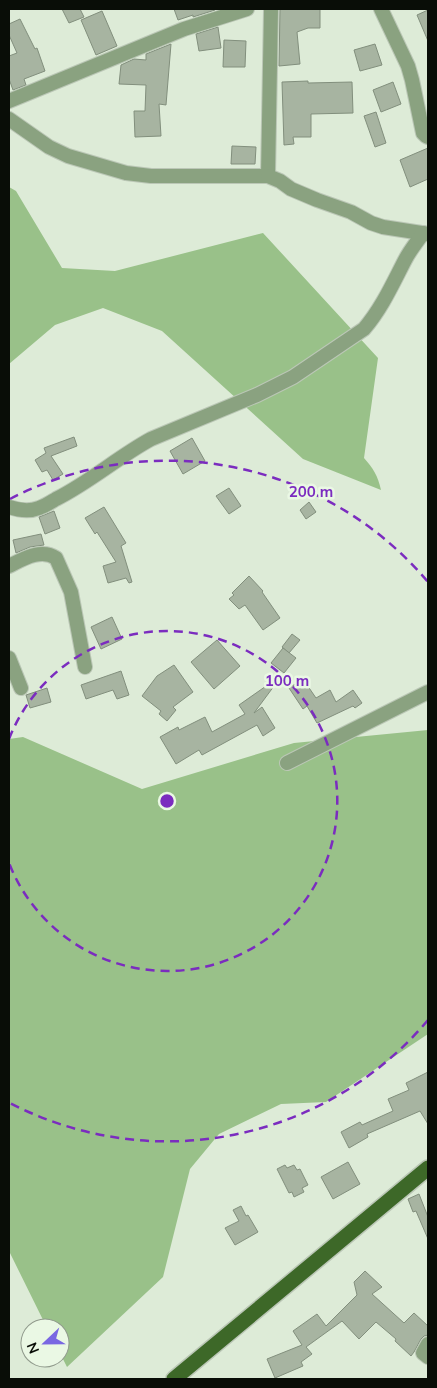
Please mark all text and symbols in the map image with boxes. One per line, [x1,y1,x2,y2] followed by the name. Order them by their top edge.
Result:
[289,482,333,501] text: 200 m
[265,671,309,690] text: 100 m
[158,792,176,810] centre of rings
[20,1318,70,1368] north arrow
[23,1340,43,1356] text: N

